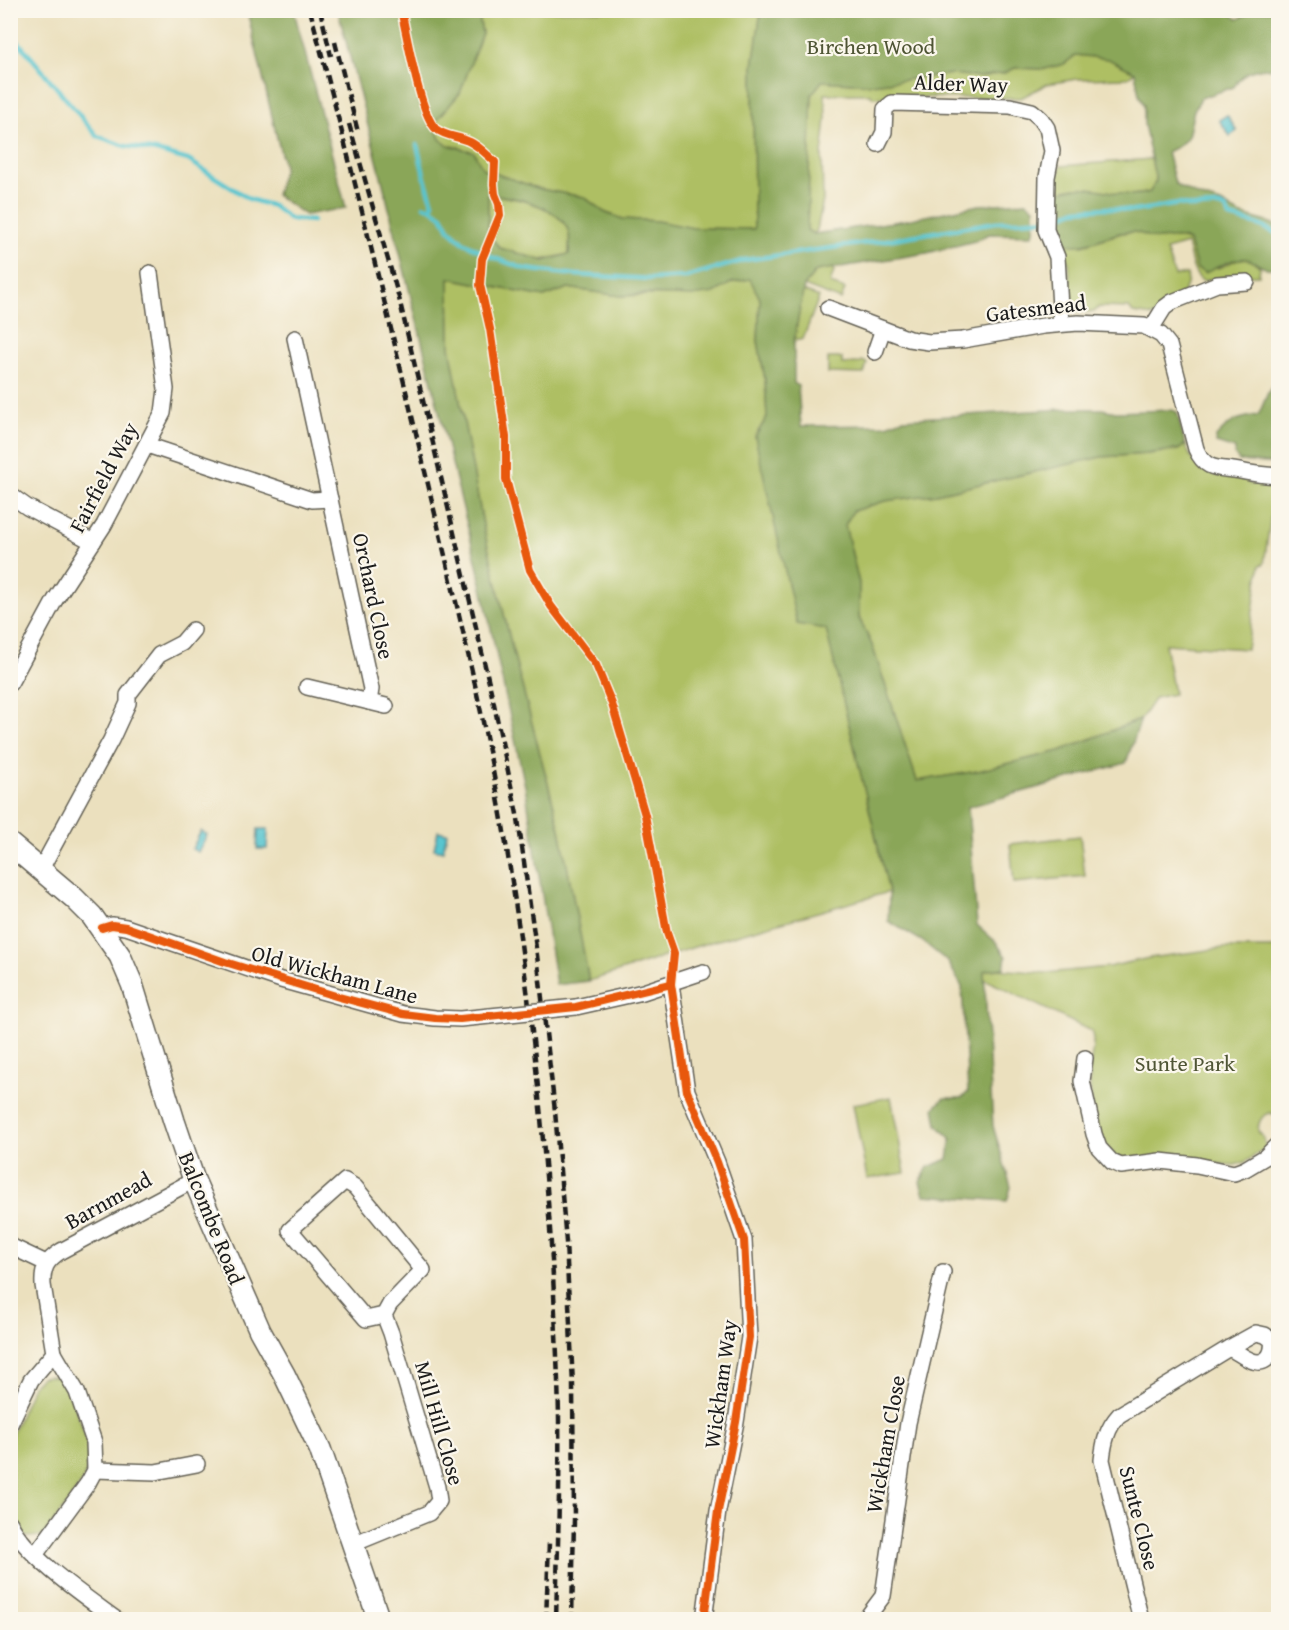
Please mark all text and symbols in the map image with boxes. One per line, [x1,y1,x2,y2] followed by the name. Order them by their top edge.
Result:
[807,30,936,62] park label: Birchen Wood
[913,65,1009,101] street label: Alder Way
[984,286,1088,330] street label: Gatesmead
[60,416,146,538] street label: Fairfield Way
[345,530,403,662] street label: Orchard Close
[248,936,422,1012] street label: Old Wickham Lane
[1135,1047,1236,1079] park label: Sunte Park
[171,1147,253,1289] street label: Balcombe Road
[59,1163,157,1237] street label: Barnmead
[695,1317,745,1451] street label: Wickham Way
[407,1357,473,1489] street label: Mill Hill Close
[857,1373,913,1515] street label: Wickham Close
[1112,1463,1168,1573] street label: Sunte Close

